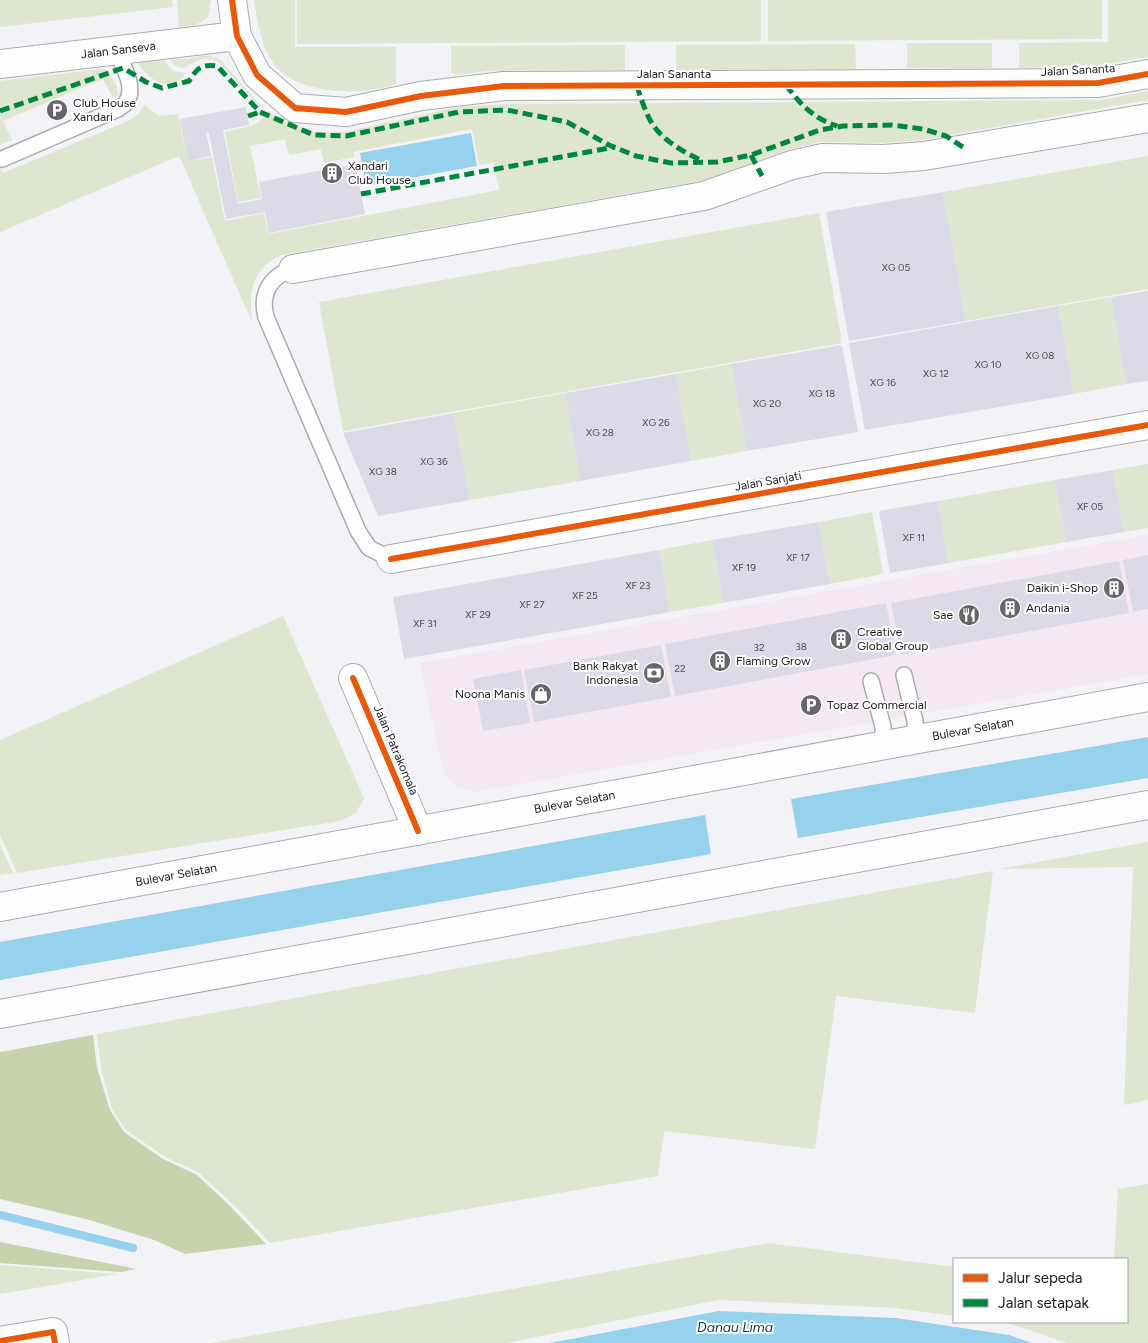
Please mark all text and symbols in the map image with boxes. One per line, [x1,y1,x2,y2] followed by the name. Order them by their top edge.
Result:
[80,39,156,61] street label: Jalan Sanseva
[1041,61,1115,79] street label: Jalan Sananta
[637,67,711,81] street label: Jalan Sananta
[73,96,136,124] place label: Club House Xandari
[45,98,69,122] parking icon: Club House Xandari
[348,159,411,187] place label: Xandari Club House
[320,161,344,185] building icon: Xandari Club House
[882,261,910,274] house number: XG 05
[1026,349,1054,362] house number: XG 08
[975,358,1001,371] house number: XG 10
[923,367,949,380] house number: XG 12
[870,376,896,389] house number: XG 16
[809,387,835,400] house number: XG 18
[753,397,781,410] house number: XG 20
[642,416,670,429] house number: XG 26
[586,426,614,439] house number: XG 28
[420,455,448,468] house number: XG 36
[369,465,397,478] house number: XG 38
[734,468,802,494] street label: Jalan Sanjati
[1077,500,1103,513] house number: XF 05
[903,531,925,544] house number: XF 11
[786,551,810,564] house number: XF 17
[732,561,756,574] house number: XF 19
[1102,576,1126,600] building icon: Daikin i-Shop
[625,579,651,592] house number: XF 23
[1027,581,1098,595] place label: Daikin i-Shop
[572,589,598,602] house number: XF 25
[998,596,1022,620] building icon: Andania
[520,598,545,611] house number: XF 27
[1026,601,1070,615] place label: Andania
[957,603,981,627] restaurant icon: Sae
[465,608,491,621] house number: XF 29
[933,608,953,622] place label: Sae
[413,617,437,630] house number: XF 31
[857,625,928,653] place label: Creative Global Group
[829,627,853,651] building icon: Creative Global Group
[795,640,807,653] house number: 38
[753,641,765,654] house number: 32
[708,649,732,673] building icon: Flaming Grow
[736,654,811,668] place label: Flaming Grow
[573,659,638,687] place label: Bank Rakyat Indonesia
[642,661,666,685] bank icon: Bank Rakyat Indonesia
[674,662,686,675] house number: 22
[529,682,553,706] shop icon: Noona Manis
[455,687,525,701] place label: Noona Manis
[799,693,823,717] parking icon: Topaz Commercial
[827,698,927,712] place label: Topaz Commercial
[371,703,421,797] street label: Jalan Patrakomala
[931,715,1015,743] street label: Bulevar Selatan
[533,788,617,816] street label: Bulevar Selatan
[134,860,218,889] street label: Bulevar Selatan
[953,1258,1128,1323] legend
[998,1269,1083,1287] text: Jalur sepeda
[998,1294,1089,1312] text: Jalan setapak
[697,1319,773,1336] water label: Danau Lima

